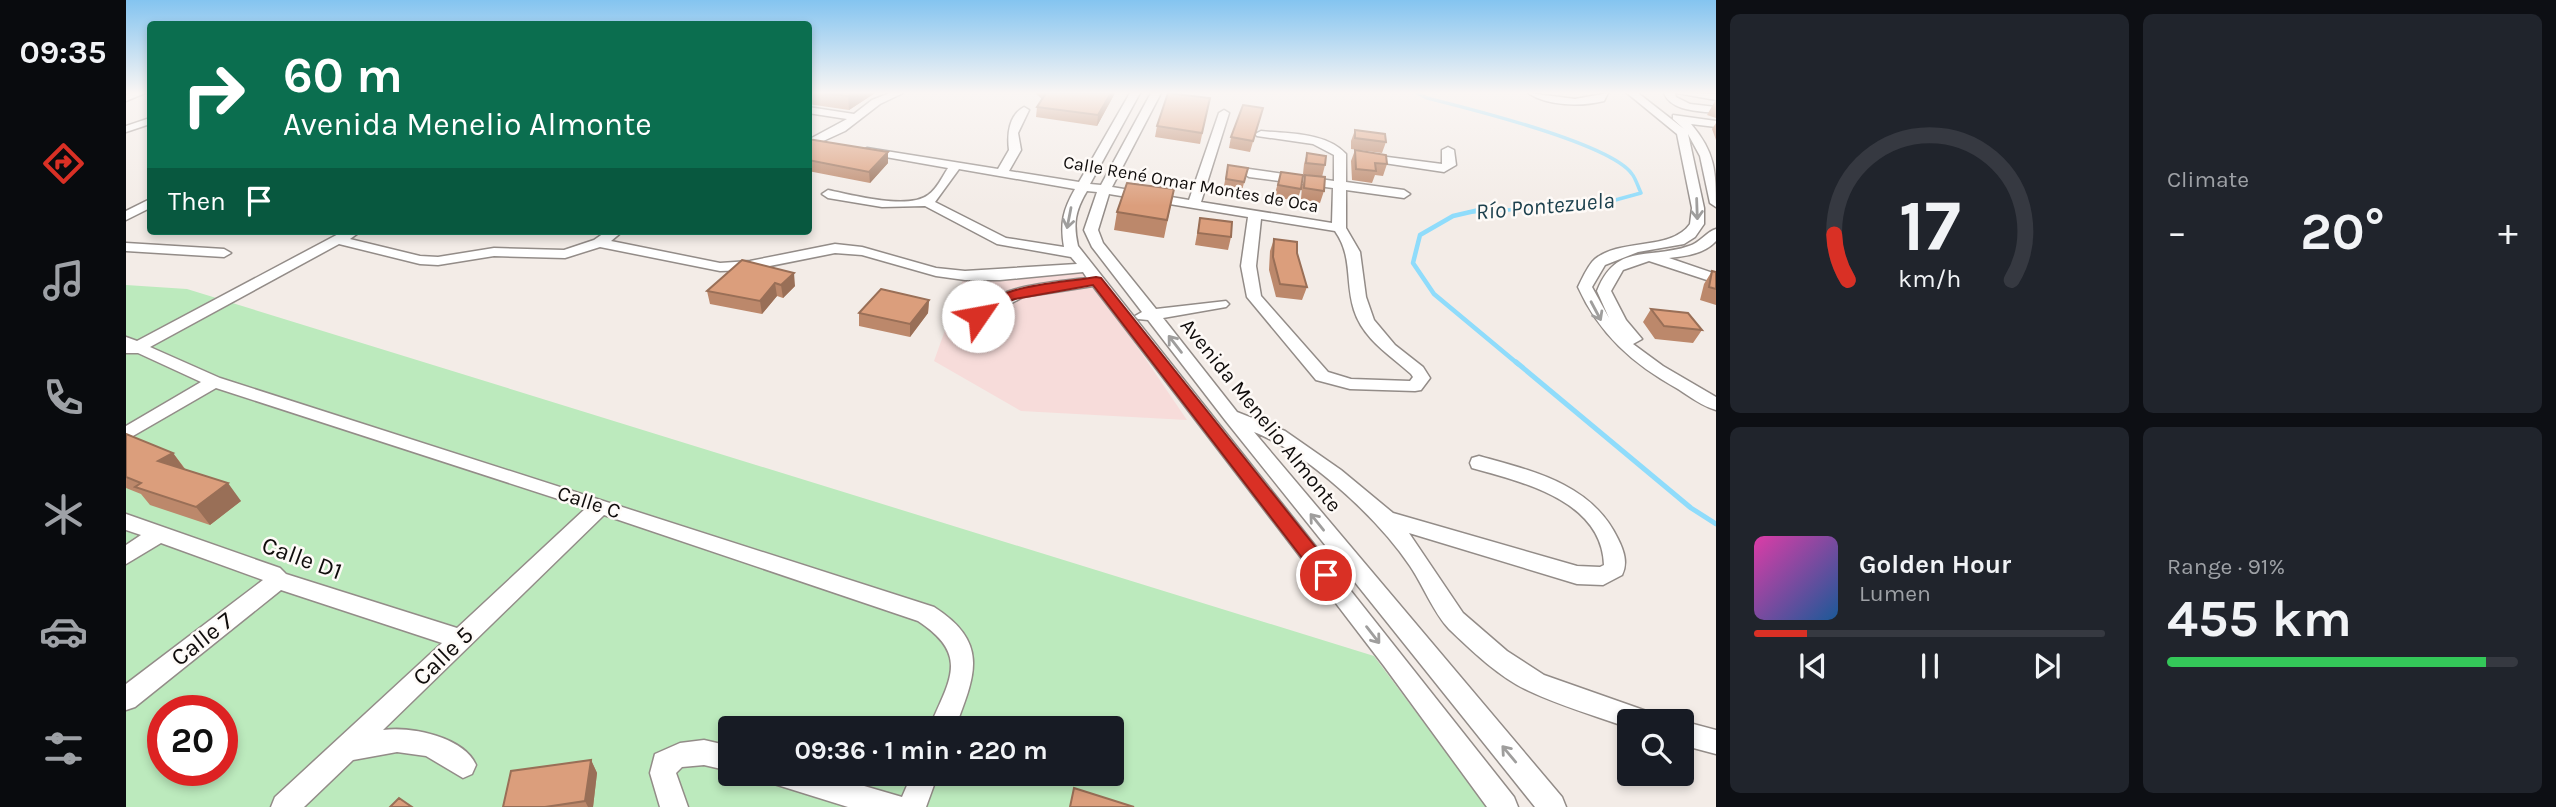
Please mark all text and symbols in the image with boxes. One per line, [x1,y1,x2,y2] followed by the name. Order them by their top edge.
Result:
[20,34,106,71] text: 09:35
[283,47,403,104] text: 60 m
[168,49,259,140] icon: right
[283,106,652,143] text: Avenida Menelio Almonte
[39,139,88,188] icon: directions
[1062,151,1320,217] street label: Calle René Omar Montes de Oca
[2167,166,2249,193] text: Climate
[240,182,278,220] icon: arrive
[1898,183,1961,268] text: 17
[168,186,226,217] text: Then
[1475,186,1615,226] water label: Río Pontezuela
[1690,197,1703,220] one-way arrow
[2300,201,2385,262] text: 20°
[1062,206,1076,229] one-way arrow
[2167,210,2187,255] text: −
[2498,210,2518,255] text: +
[39,256,88,305] icon: music
[1898,263,1961,292] text: km/h
[941,279,1015,353] position arrow
[1589,300,1603,320] one-way arrow
[1176,313,1346,517] street label: Avenida Menelio Almonte
[1168,335,1183,354] one-way arrow
[39,373,88,422] icon: phone
[554,481,624,523] street label: Calle C
[39,490,88,539] icon: climate
[1310,513,1325,531] one-way arrow
[258,531,346,585] street label: Calle D1
[1296,545,1356,605] pin
[1859,549,2011,580] text: Golden Hour
[2167,553,2285,580] text: Range · 91%
[1307,556,1345,594] icon: arrive
[1859,580,1931,607] text: Lumen
[2167,588,2352,649] text: 455 km
[166,606,238,672] street label: Calle 7
[39,607,88,656] icon: car
[407,621,479,691] street label: Calle 5
[1366,625,1381,643] one-way arrow
[1794,647,1832,685] icon: previous
[1911,647,1949,685] icon: pause
[2028,647,2066,685] icon: next
[147,695,238,786] speed limit sign: 20
[1617,709,1694,786] map controls
[1617,709,1694,786] button: search
[39,724,88,773] icon: filters
[794,735,1048,766] text: 09:36 · 1 min · 220 m
[1501,746,1516,764] one-way arrow

